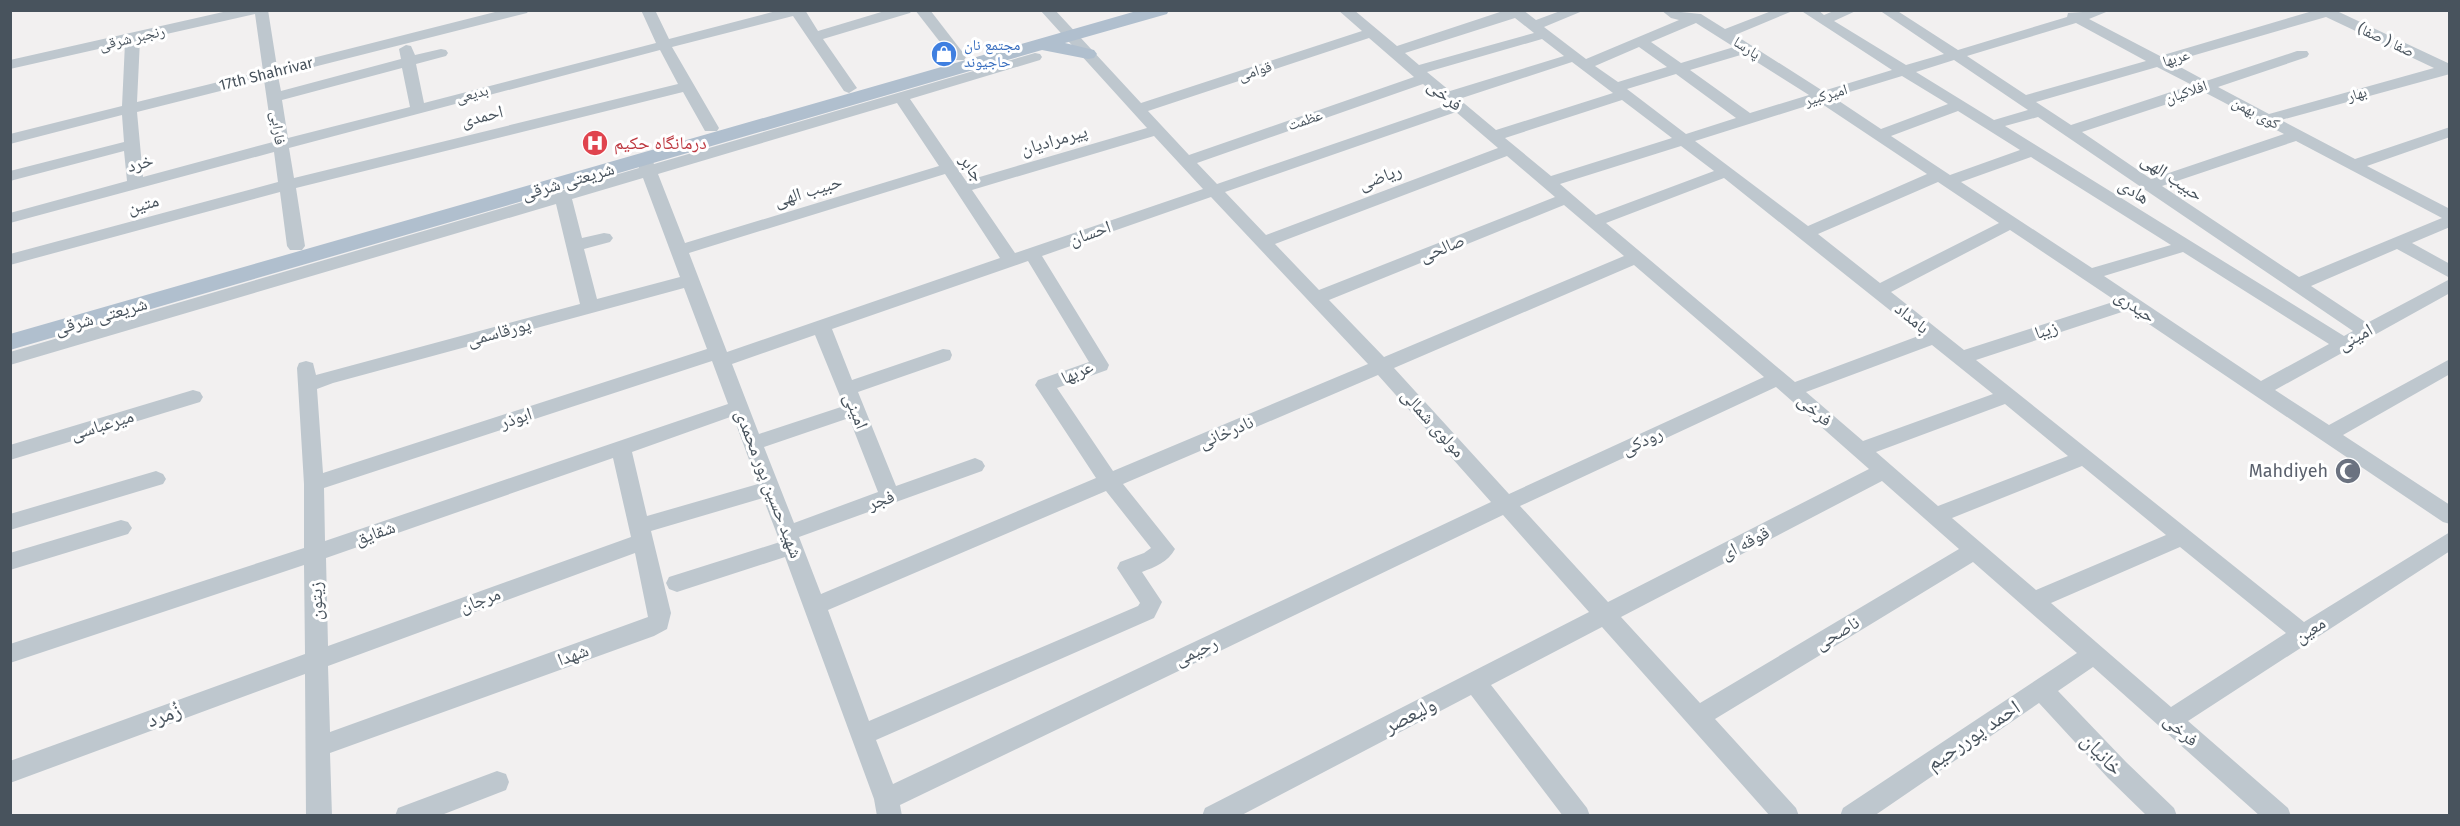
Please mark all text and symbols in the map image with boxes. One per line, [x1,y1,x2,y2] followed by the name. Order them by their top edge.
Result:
[2355,19,2417,61] street label: صفا ( صفا)
[97,22,167,55] street label: رنجبر شرقی
[1730,33,1764,63] street label: پارسا
[964,36,1020,71] place label: مجتمع نان حاجیوند
[929,39,959,69] shop icon: مجتمع نان حاجیوند
[2160,45,2192,71] street label: عربها
[217,54,315,94] street label: 17th Shahrivar
[1236,57,1274,86] street label: قوامی
[1423,74,1467,116] street label: فرخی
[2163,76,2210,108] street label: افلاکیان
[1801,80,1850,110] street label: امیرکبیر
[454,81,490,108] street label: بدیعی
[2344,83,2369,106] street label: بهار
[2229,93,2283,134] street label: کوی بهمن
[459,100,505,132] street label: احمدی
[1285,106,1325,134] street label: عظمت
[266,110,289,146] street label: فارابی
[1018,120,1090,160] street label: پیرمرادیان
[580,128,610,158] hospital icon: درمانگاه حکیم
[614,132,707,155] place label: درمانگاه حکیم
[2137,148,2207,206] street label: حبیب الهی
[125,149,155,177] street label: خرد
[954,149,989,186] street label: جابر
[519,157,617,205] street label: شریعتی شرقی
[1355,159,1405,195] street label: ریاضی
[771,170,845,212] street label: حبیب الهی
[2114,173,2154,209] street label: هادی
[125,189,161,219] street label: متین
[1066,216,1114,250] street label: احسان
[1416,229,1468,267] street label: صالحی
[2110,284,2160,328] street label: حیدری
[52,292,150,340] street label: شریعتی شرقی
[1890,297,1934,339] street label: بامداد
[465,313,533,351] street label: پورقاسمی
[2032,316,2060,344] street label: زیبا
[2334,319,2376,355] street label: امینی
[1058,355,1096,389] street label: عربها
[1396,384,1470,462] street label: مولوی شمالی
[1793,389,1837,431] street label: فرخی
[839,390,873,432] street label: امینی
[496,403,535,434] street label: ابوذر
[68,405,136,445] street label: میرعباسی
[730,407,807,561] street label: شهید حسین پور محمدی
[1195,411,1257,453] street label: نادرخانی
[1618,422,1666,460] street label: رودکی
[2333,456,2363,486] mosque icon: Mahdiyeh
[2249,460,2328,482] place label: Mahdiyeh
[864,485,897,515] street label: فجر
[352,516,398,550] street label: شقایق
[1717,521,1773,565] street label: قوقه ای
[305,581,327,620] street label: زیتون
[456,582,504,618] street label: مرجان
[1811,611,1863,655] street label: ناصحی
[2290,612,2330,648] street label: معین
[1171,632,1221,670] street label: رحیمی
[554,639,592,671] street label: شهدا
[1379,691,1441,740] street label: ولیعصر
[1921,694,2026,777] street label: احمد پوررحیم
[143,697,185,733] street label: زُمرد
[2159,709,2203,751] street label: فرخی
[2075,727,2129,781] street label: خانیان

